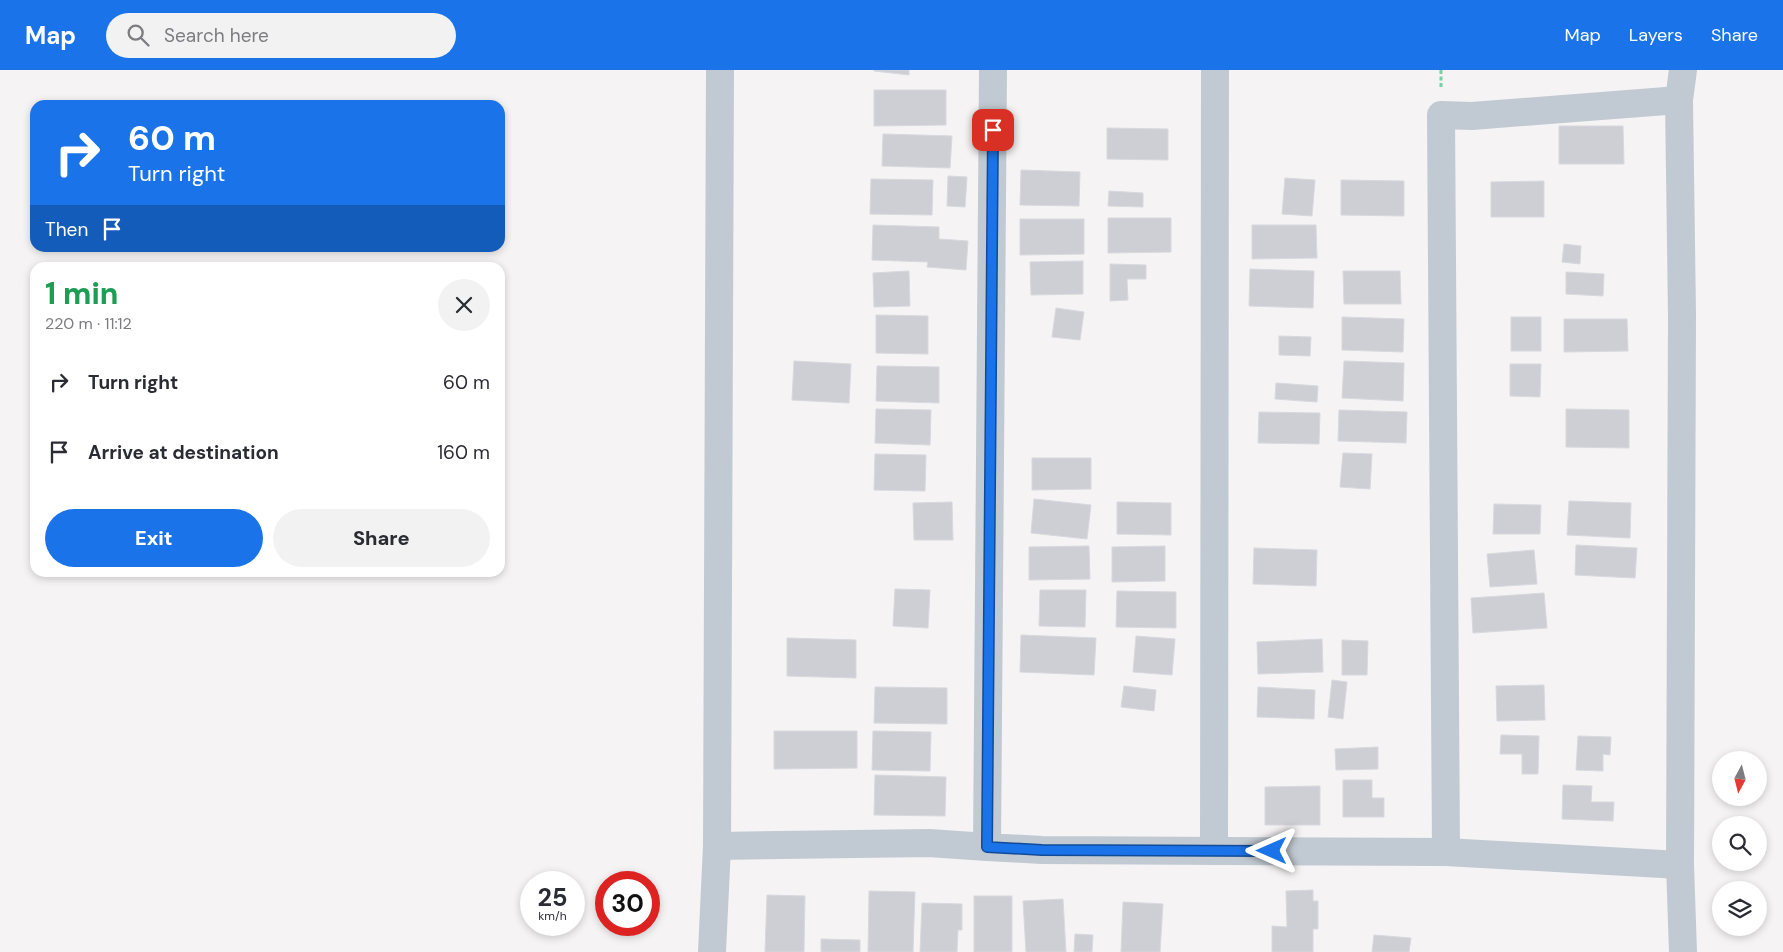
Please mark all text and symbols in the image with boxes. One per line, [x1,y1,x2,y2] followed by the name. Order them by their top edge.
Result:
[106,13,456,58] search box
[25,20,76,51] text: Map
[124,21,152,49] icon: search
[164,23,269,48] text: Search here
[1565,23,1601,47] text: Map
[1629,23,1683,47] text: Layers
[1711,23,1758,47] text: Share
[972,109,1014,151] pin
[128,115,216,161] text: 60 m
[979,116,1007,144] icon: arrive
[45,120,110,185] icon: right
[128,159,225,188] text: Turn right
[98,215,126,243] icon: arrive
[45,217,88,242] text: Then
[45,274,118,313] text: 1 min
[438,279,490,331] button: close
[45,313,132,334] text: 220 m · 11:12
[45,368,73,396] icon: right
[88,370,178,395] text: Turn right
[443,370,490,395] text: 60 m
[45,438,73,466] icon: arrive
[88,440,279,465] text: Arrive at destination
[437,440,490,465] text: 160 m
[45,509,263,567] button: Exit
[273,509,490,567] button: Share
[1712,751,1768,806] north arrow
[1712,751,1767,936] map controls
[1712,816,1767,871] button: search
[1245,824,1297,876] position arrow
[595,871,660,936] speed limit sign: 30
[538,881,567,914] text: 25
[1712,881,1767,936] button: layers
[538,908,567,924] text: km/h

